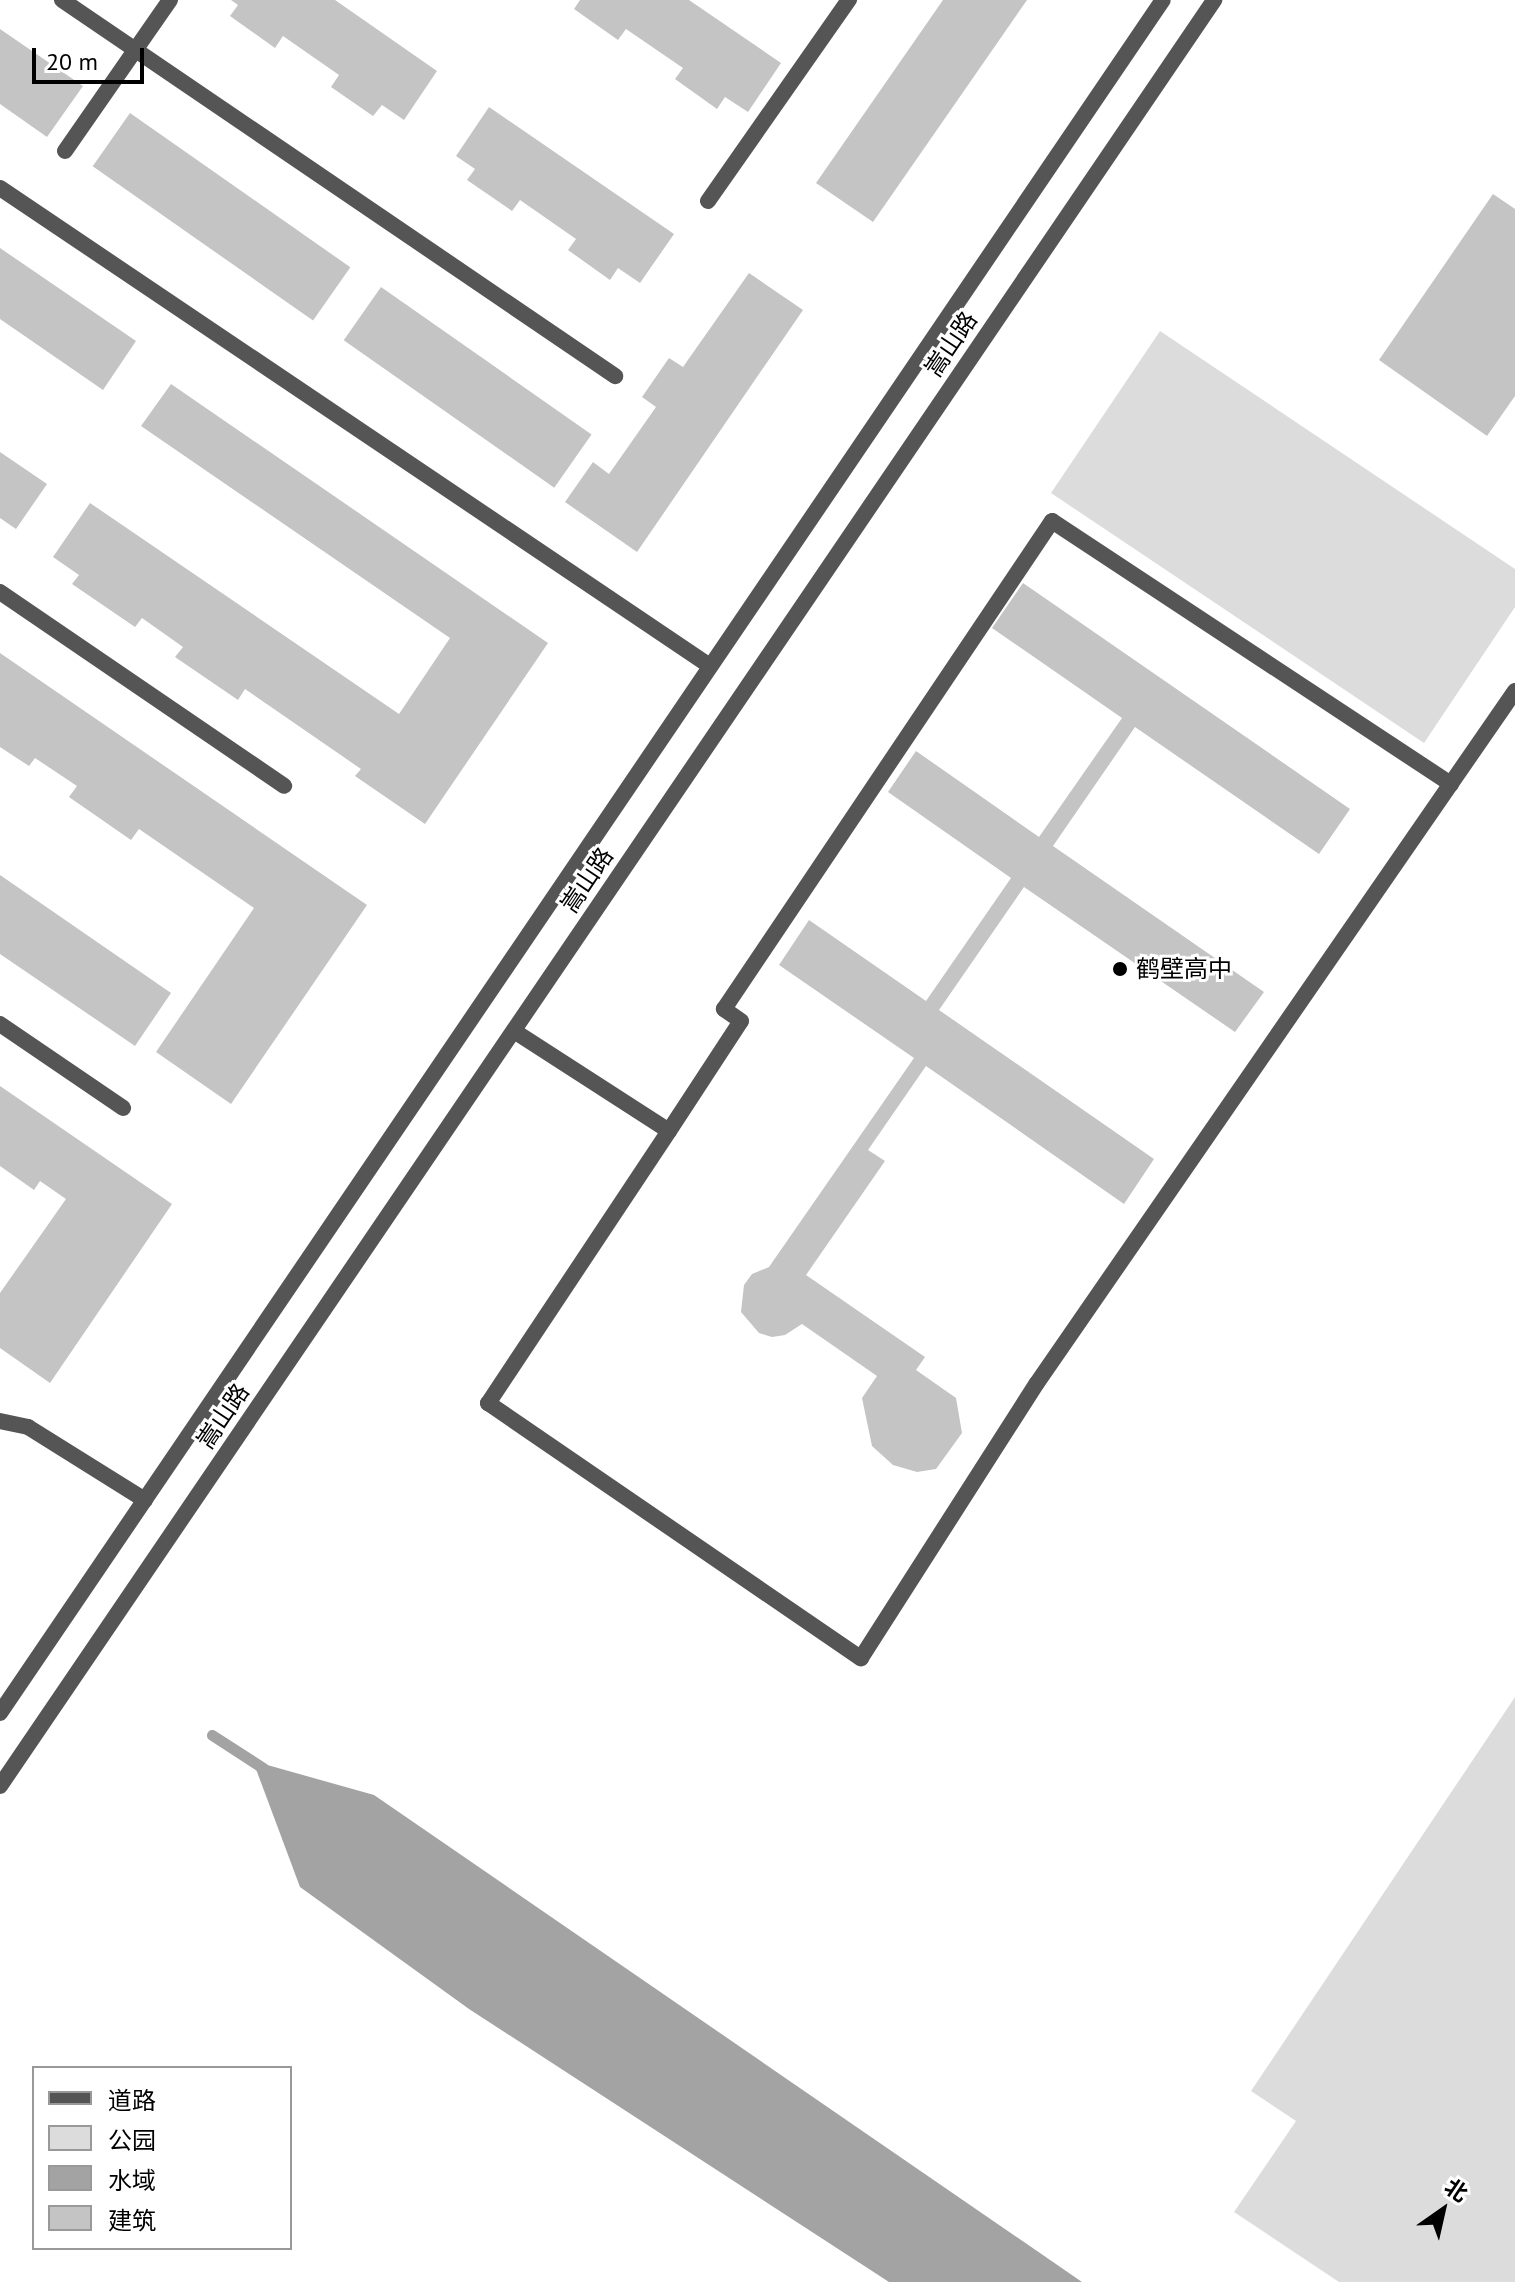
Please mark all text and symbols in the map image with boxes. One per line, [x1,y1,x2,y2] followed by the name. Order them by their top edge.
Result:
[36,32,148,82] scale bar
[46,46,98,77] text: 20 m
[919,306,983,382] street label: 嵩山路
[555,842,619,918] street label: 嵩山路
[1136,955,1232,983] place label: 鹤壁高中
[1111,960,1129,978] marker: 鹤壁高中
[191,1378,255,1454] street label: 嵩山路
[32,2066,292,2250] legend
[108,2085,156,2116] text: 道路
[108,2125,156,2156] text: 公园
[108,2165,156,2196] text: 水域
[1403,2170,1483,2250] north arrow
[1439,2172,1473,2208] text: 北
[108,2205,156,2236] text: 建筑

